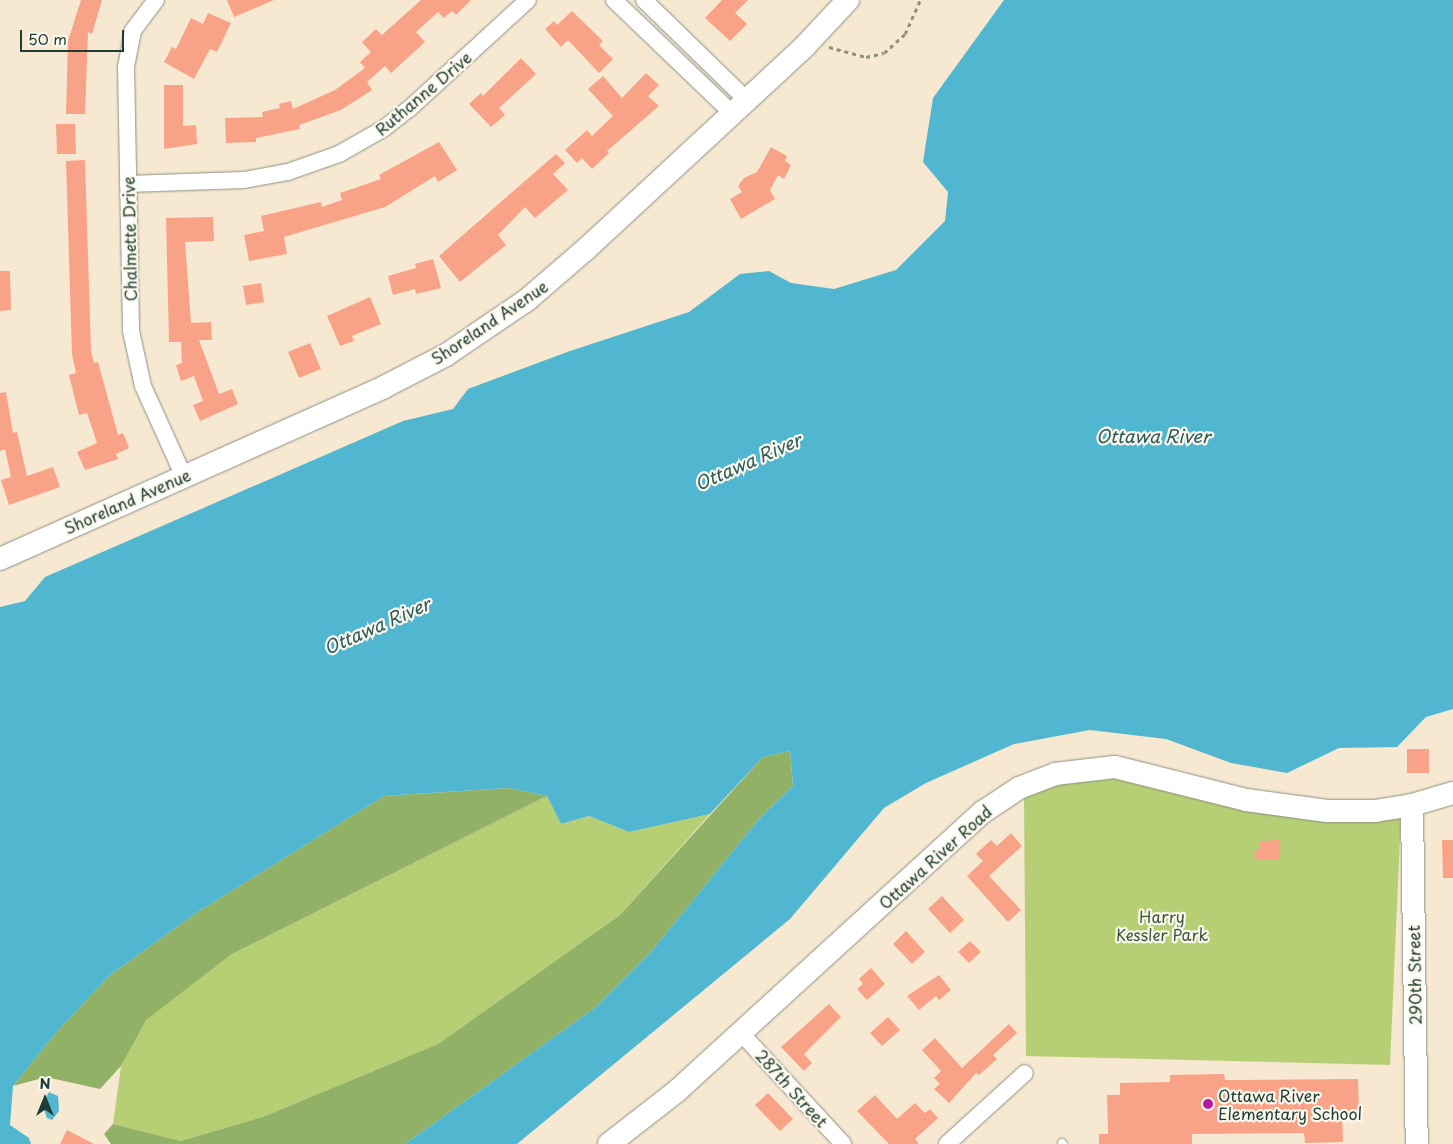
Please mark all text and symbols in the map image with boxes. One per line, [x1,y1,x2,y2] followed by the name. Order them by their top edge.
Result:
[22,20,126,52] scale bar
[28,27,67,50] text: 50 m
[371,47,475,139] street label: Ruthanne Drive
[118,177,140,301] street label: Chalmette Drive
[427,276,551,368] street label: Shoreland Avenue
[1096,425,1210,447] water label: Ottawa River
[692,429,804,495] water label: Ottawa River
[61,464,193,538] street label: Shoreland Avenue
[321,593,433,659] water label: Ottawa River
[875,801,995,913] street label: Ottawa River Road
[1115,906,1209,944] park label: Harry Kessler Park
[1404,925,1424,1025] street label: 290th Street
[752,1045,832,1131] street label: 287th Street
[39,1073,51,1094] text: N
[20,1074,70,1124] north arrow
[1218,1085,1362,1123] place label: Ottawa River Elementary School
[1202,1098,1214,1110] marker: Ottawa River Elementary School

